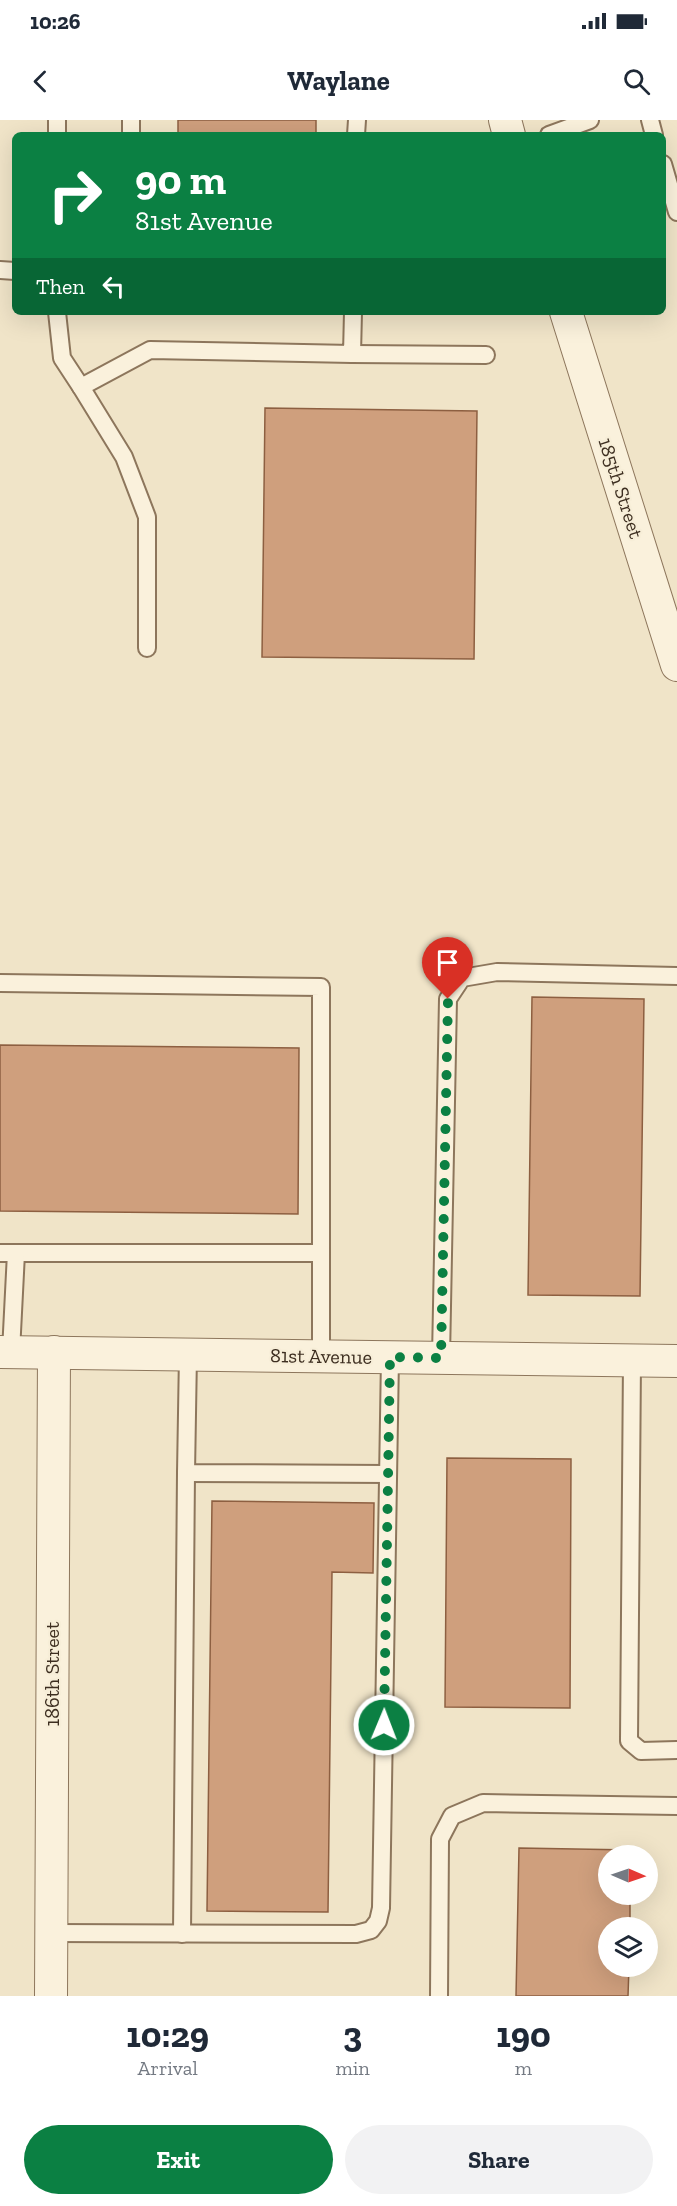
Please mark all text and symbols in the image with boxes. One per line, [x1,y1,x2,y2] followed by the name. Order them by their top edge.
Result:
[30,8,81,35] text: 10:26
[24,65,57,98] icon: back
[287,65,390,97] text: Waylane
[620,65,653,98] icon: search
[135,154,226,205] text: 90 m
[36,156,114,234] icon: right
[135,205,273,237] text: 81st Avenue
[97,270,130,303] icon: left
[36,273,85,300] text: Then
[593,435,649,542] street label: 185th Street
[422,937,473,999] pin
[431,946,464,979] icon: arrive
[270,1343,372,1369] street label: 81st Avenue
[40,1621,64,1726] street label: 186th Street
[352,1693,416,1757] position arrow
[598,1845,658,1905] north arrow
[598,1845,658,1977] map controls
[598,1917,658,1977] button: layers
[126,2013,209,2056] text: 10:29
[343,2013,362,2056] text: 3
[496,2013,551,2056] text: 190
[138,2056,198,2080] text: Arrival
[335,2056,370,2080] text: min
[515,2056,532,2080] text: m
[24,2125,333,2194] button: Exit
[345,2125,653,2194] button: Share

